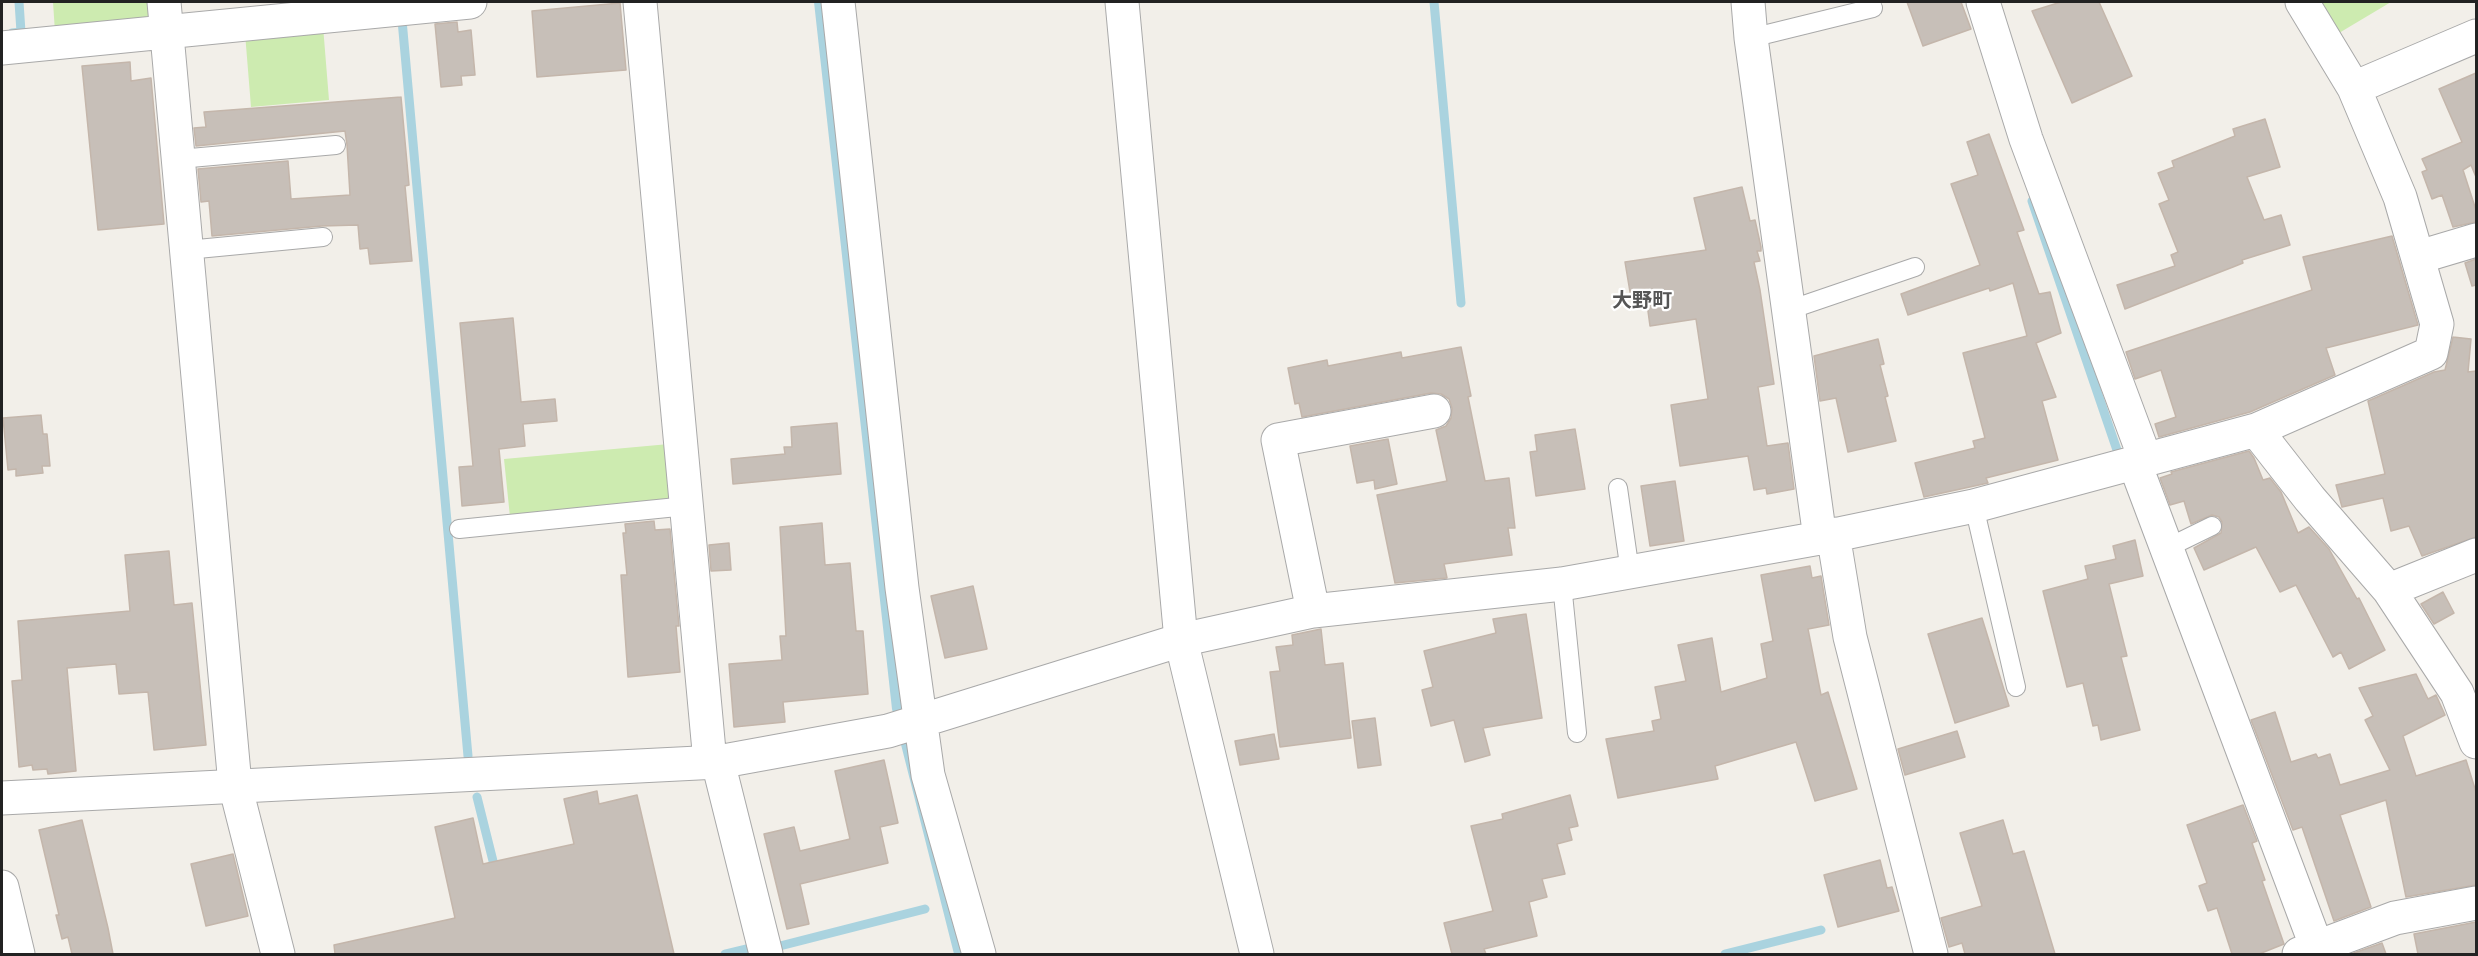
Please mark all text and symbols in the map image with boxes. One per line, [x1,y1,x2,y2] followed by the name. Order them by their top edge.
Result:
[1612,289,1672,313] district label: 大野町

